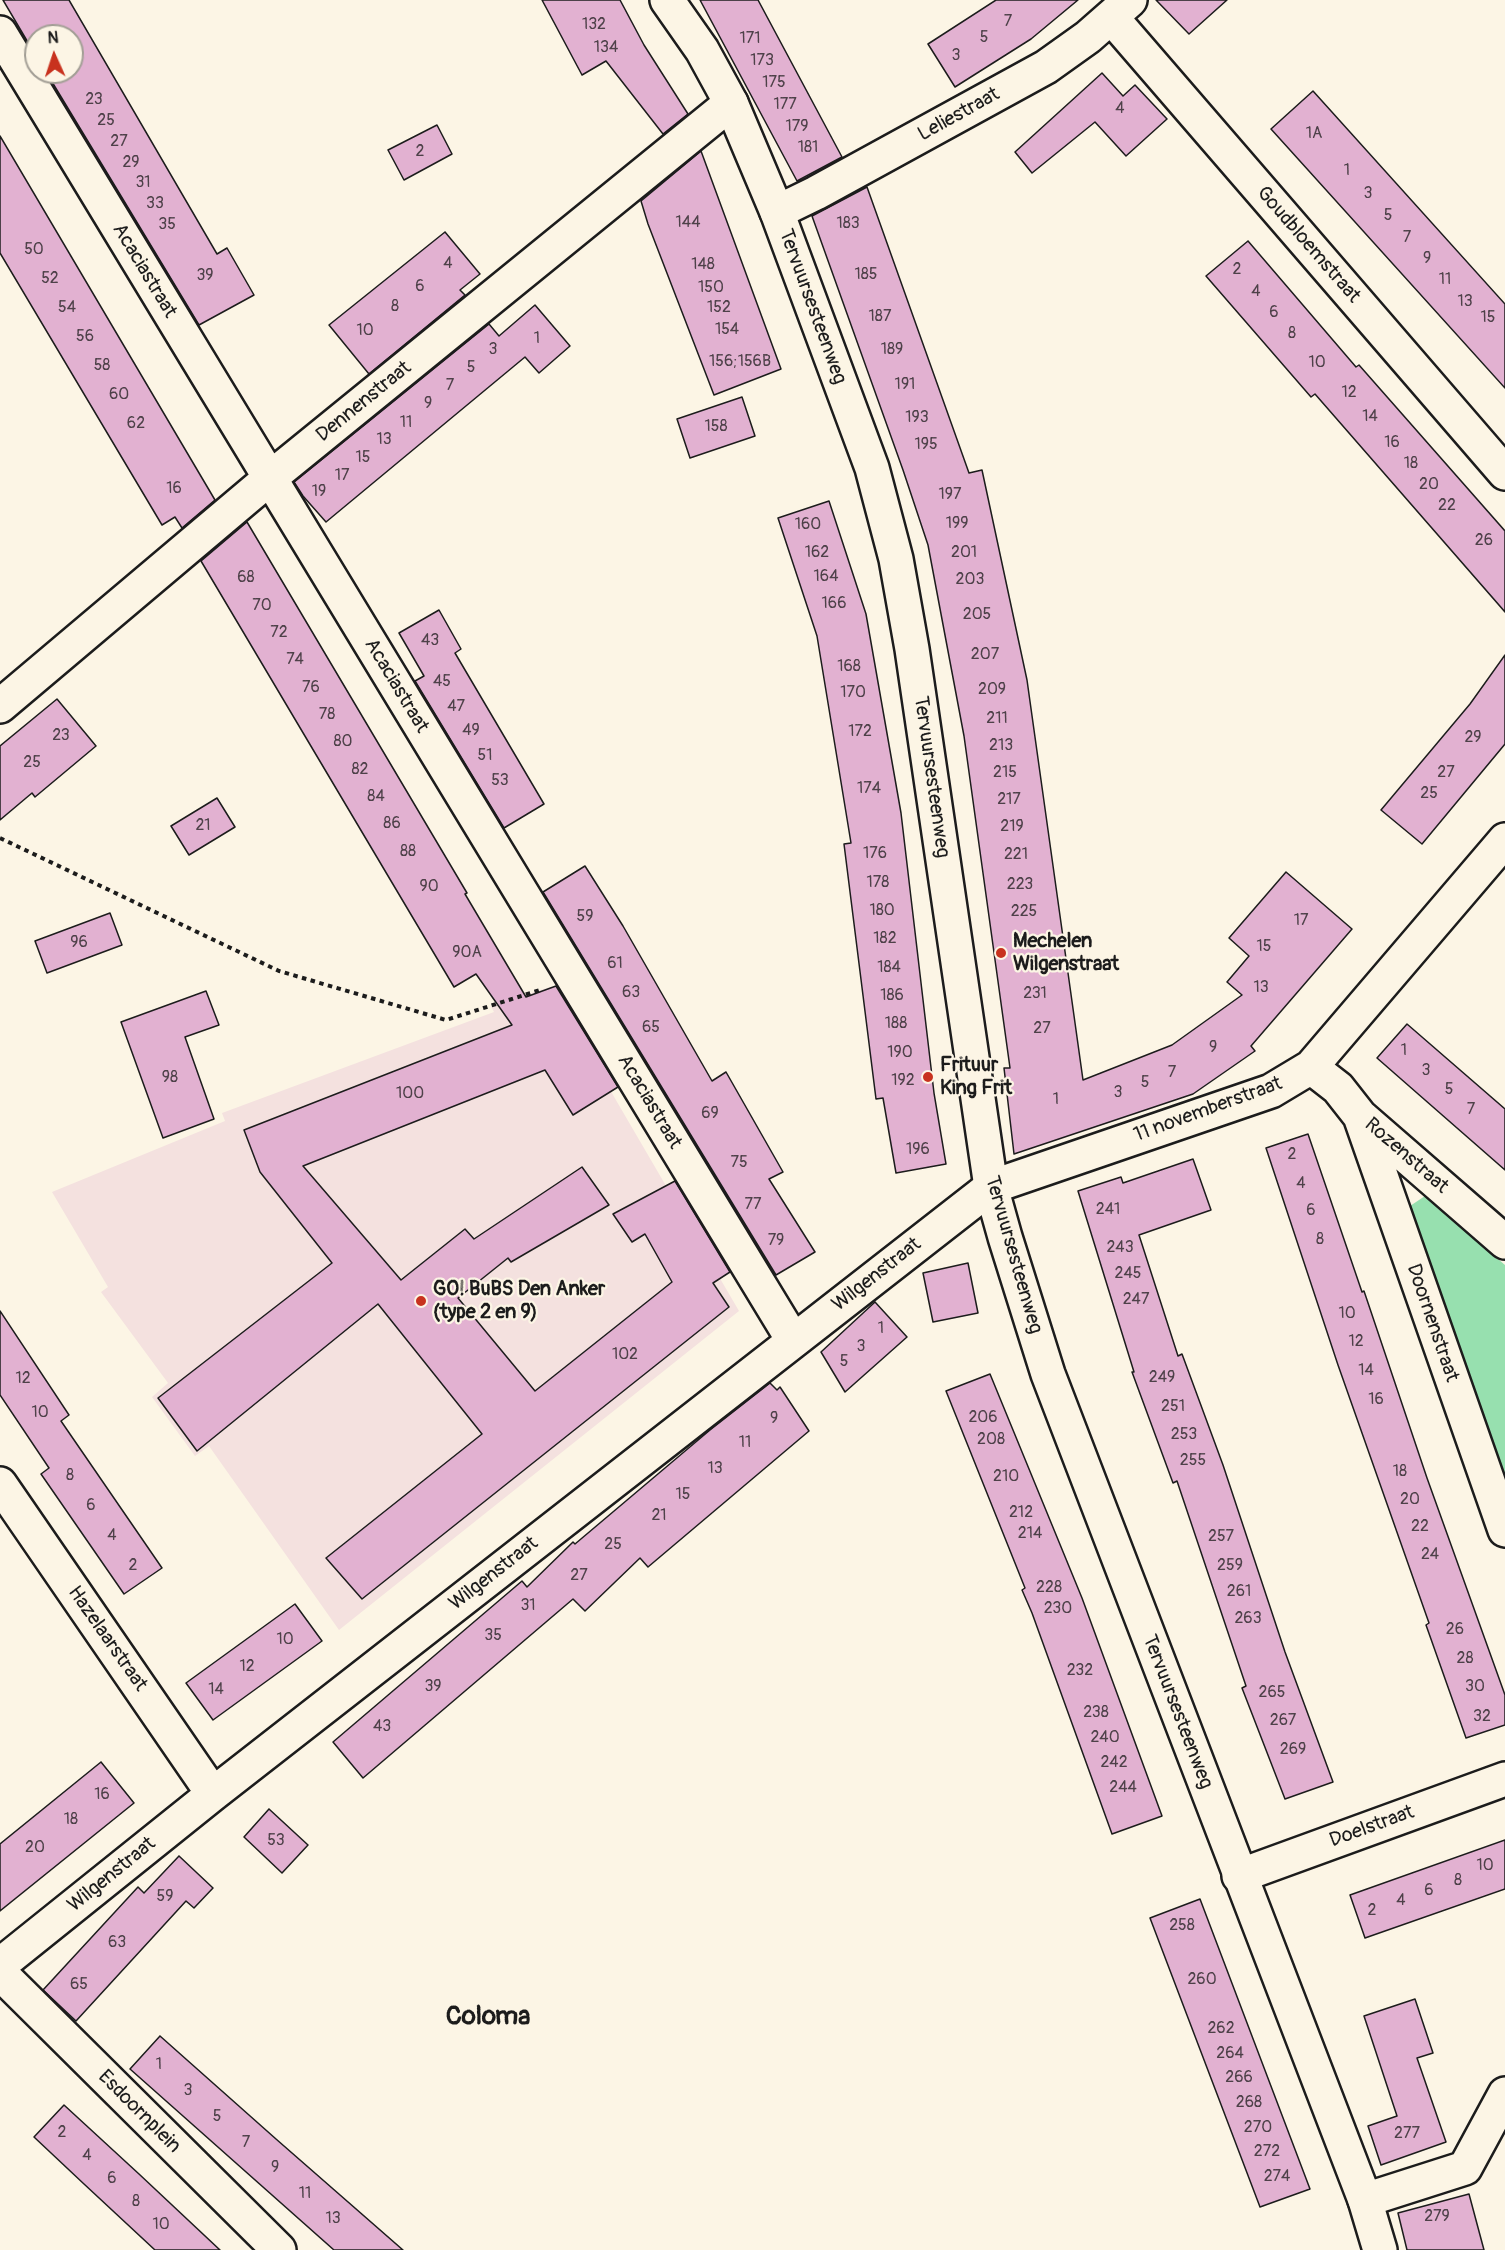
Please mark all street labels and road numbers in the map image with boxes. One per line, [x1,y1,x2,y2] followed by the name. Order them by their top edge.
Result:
[914,83,1004,147] street label: Leliestraat
[1251,182,1365,308] street label: Goudbloemstraat
[107,220,181,322] street label: Acaciastraat
[773,226,851,388] street label: Tervuursesteenweg
[312,356,416,448] street label: Dennenstraat
[359,635,433,737] street label: Acaciastraat
[908,695,954,859] street label: Tervuursesteenweg
[612,1051,686,1153] street label: Acaciastraat
[1131,1072,1285,1148] street label: 11 novemberstraat
[1359,1113,1453,1199] street label: Rozenstraat
[979,1173,1047,1337] street label: Tervuursesteenweg
[828,1233,926,1317] street label: Wilgenstraat
[1401,1261,1463,1385] street label: Doornenstraat
[445,1532,543,1616] street label: Wilgenstraat
[62,1582,152,1696] street label: Hazelaarstraat
[1137,1632,1217,1792] street label: Tervuursesteenweg
[1327,1801,1417,1853] street label: Doelstraat
[63,1832,161,1918] street label: Wilgenstraat
[93,2066,185,2158] street label: Esdoornplein

